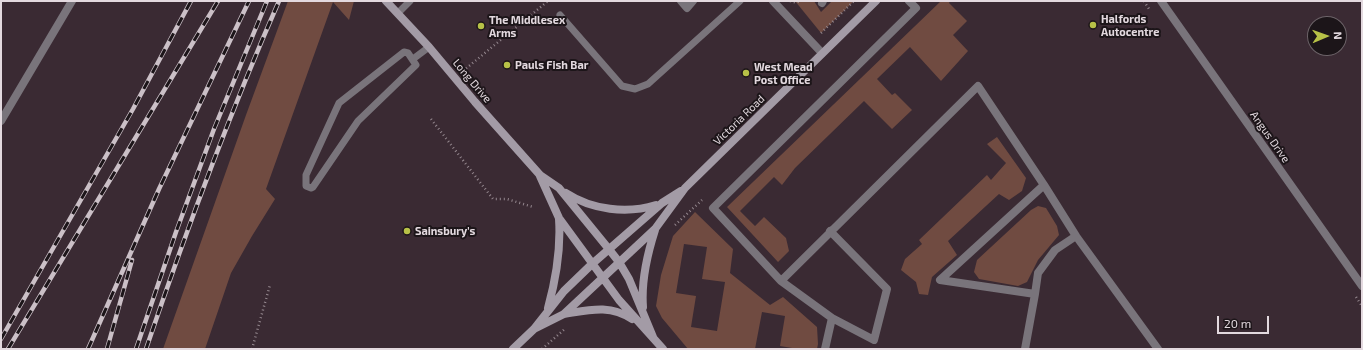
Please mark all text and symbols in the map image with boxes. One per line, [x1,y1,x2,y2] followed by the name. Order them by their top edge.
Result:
[1101,12,1159,38] place label: Halfords Autocentre
[489,13,565,39] place label: The Middlesex Arms
[1307,16,1347,56] north arrow
[1088,20,1098,30] marker: Halfords Autocentre
[476,21,486,31] marker: The Middlesex Arms
[1332,31,1345,40] text: N
[450,56,494,106] street label: Long Drive
[515,58,588,72] place label: Pauls Fish Bar
[502,60,512,70] marker: Pauls Fish Bar
[754,60,813,86] place label: West Mead Post Office
[741,68,751,78] marker: West Mead Post Office
[711,92,767,148] street label: Victoria Road
[1247,109,1293,165] street label: Angus Drive
[415,224,475,238] place label: Sainsbury's
[402,226,412,236] marker: Sainsbury's
[1219,308,1271,334] scale bar
[1224,316,1251,330] text: 20 m

